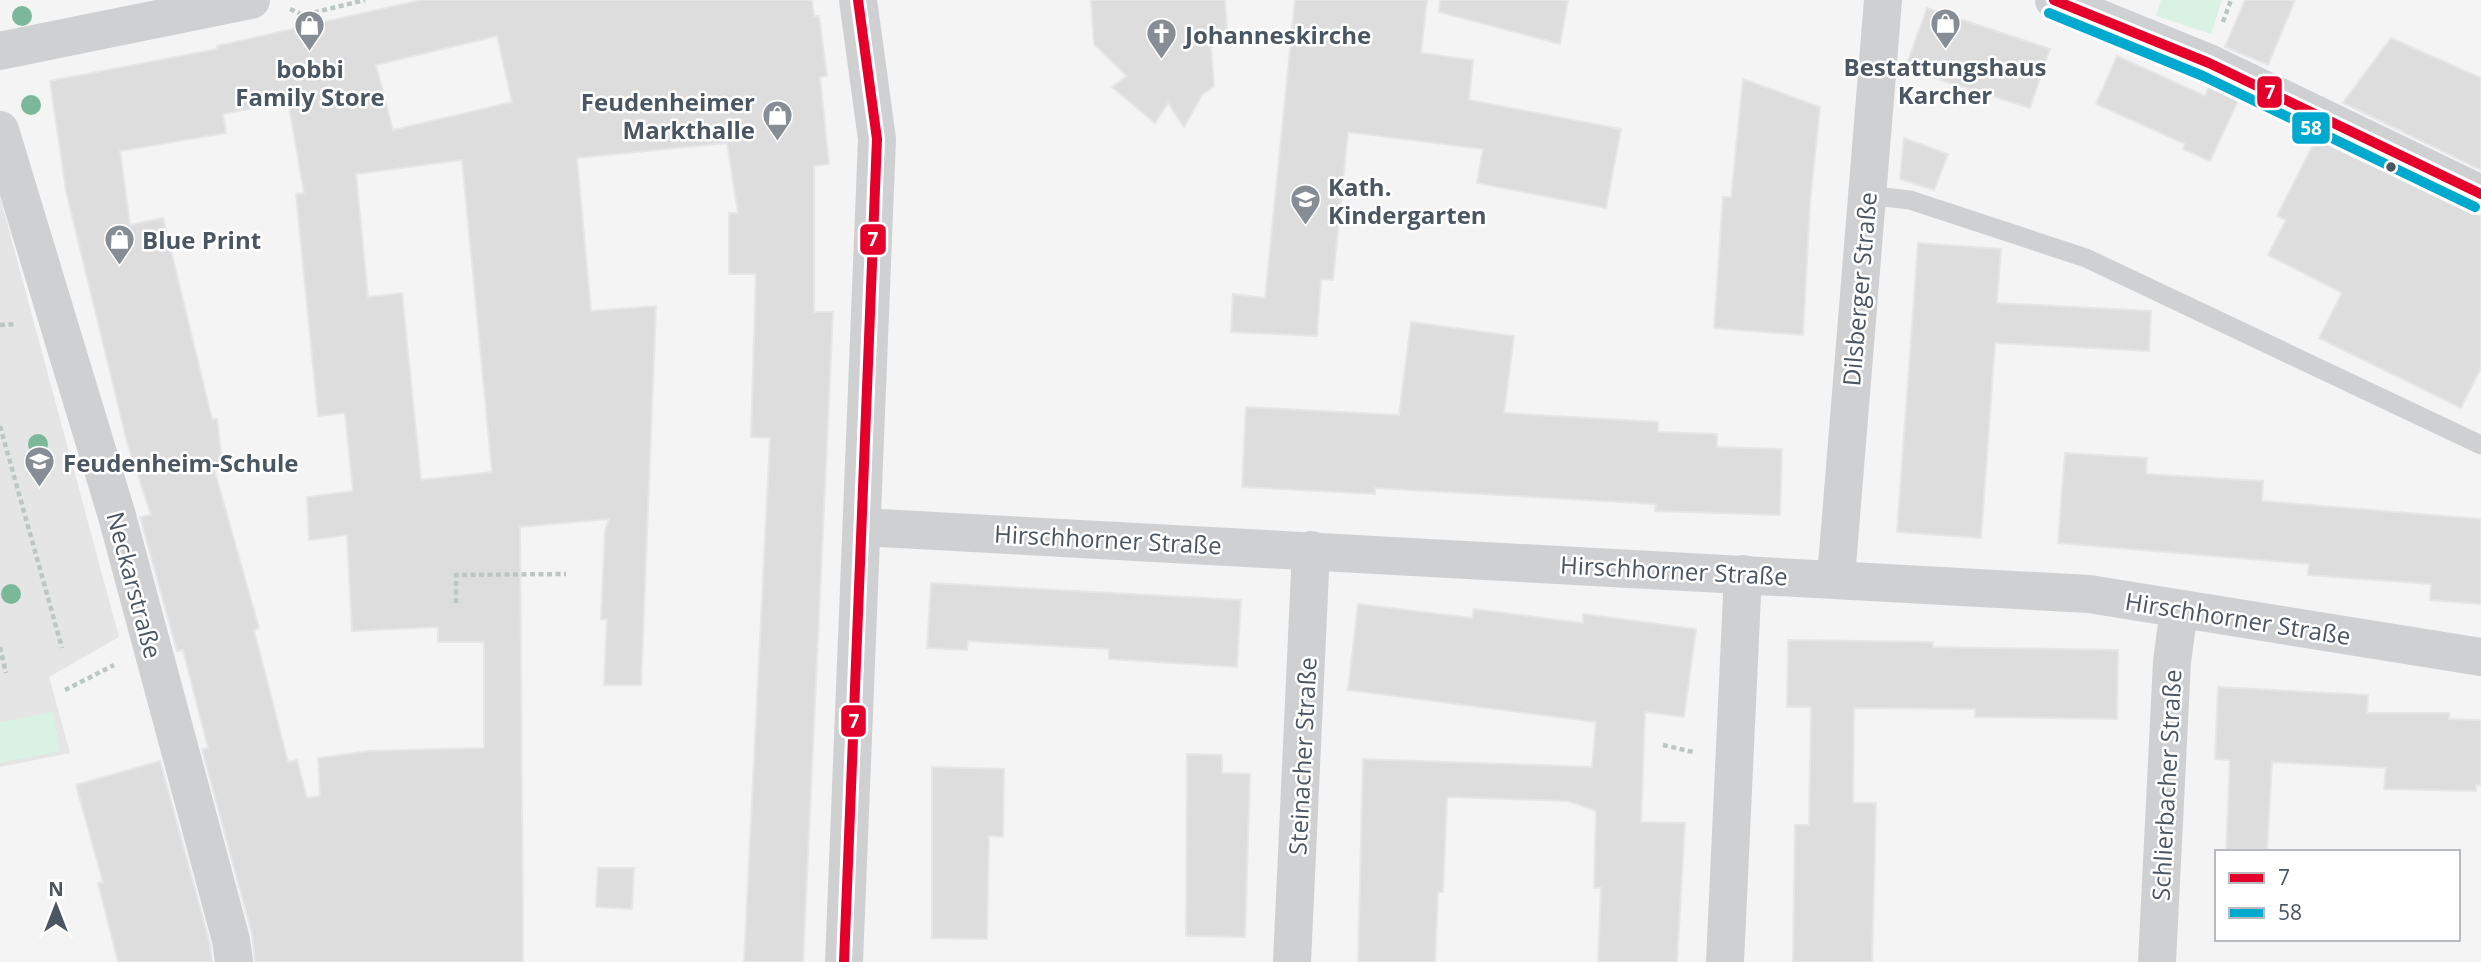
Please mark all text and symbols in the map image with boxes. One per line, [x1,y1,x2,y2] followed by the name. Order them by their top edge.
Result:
[1928,7,1962,51] shop icon: Bestattungshaus Karcher
[293,9,327,53] shop icon: bobbi Family Store
[1145,17,1179,61] church icon: Johanneskirche
[1183,18,1371,51] place label: Johanneskirche
[1844,50,2047,111] place label: Bestattungshaus Karcher
[235,52,385,113] place label: bobbi Family Store
[2256,75,2283,109] line badge: 7
[2265,79,2276,105] text: 7
[581,85,755,146] place label: Feudenheimer Markthalle
[761,98,795,142] shop icon: Feudenheimer Markthalle
[2291,111,2331,145] line badge: 58
[2300,115,2322,141] text: 58
[2384,160,2398,174] unlabelled marker
[1328,170,1487,231] place label: Kath. Kindergarten
[1288,183,1322,227] school or university icon: Kath. Kindergarten
[1834,191,1884,387] street label: Dilsberger Straße
[102,222,136,266] shop icon: Blue Print
[142,223,261,256] place label: Blue Print
[859,223,887,256] line badge: 7
[868,226,879,252] text: 7
[23,445,57,489] school or university icon: Feudenheim-Schule
[63,446,298,479] place label: Feudenheim-Schule
[100,508,170,662] street label: Neckarstraße
[993,517,1223,561] street label: Hirschhorner Straße
[1559,548,1789,592] street label: Hirschhorner Straße
[2123,584,2353,652] street label: Hirschhorner Straße
[1280,656,1324,856] street label: Steinacher Straße
[2143,668,2189,902] street label: Schlierbacher Straße
[840,704,867,738] line badge: 7
[849,708,860,734] text: 7
[2215,850,2460,941] legend
[2278,863,2290,891] text: 7
[21,871,91,941] north arrow
[48,876,64,902] text: N
[2278,898,2302,926] text: 58

